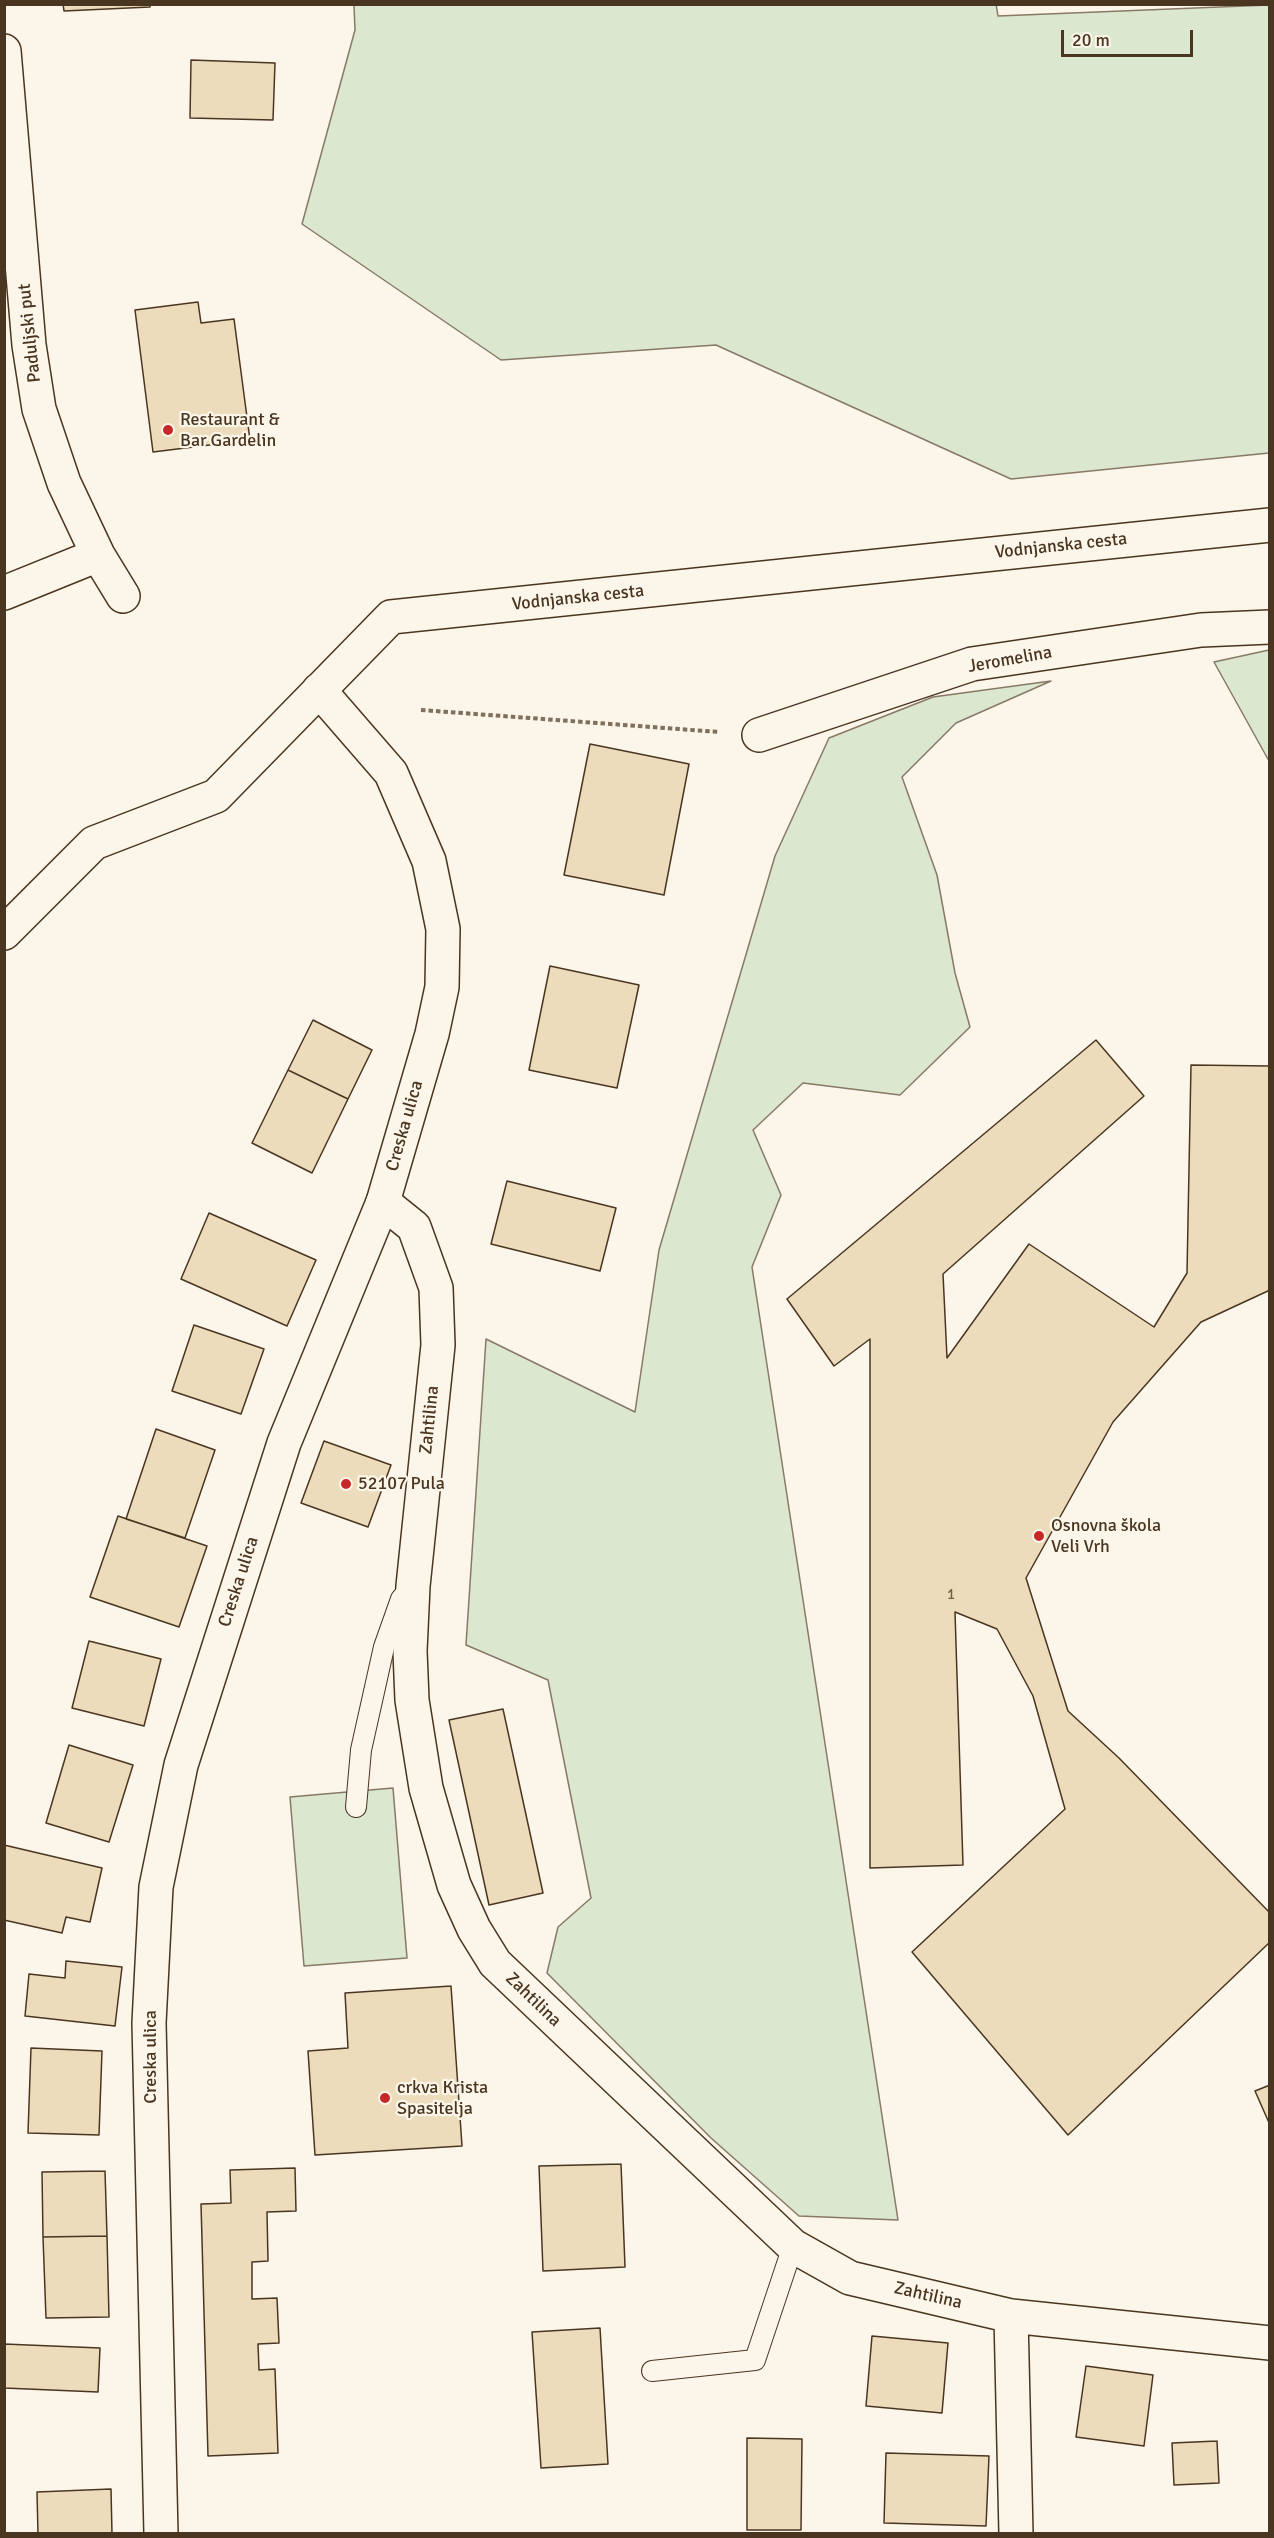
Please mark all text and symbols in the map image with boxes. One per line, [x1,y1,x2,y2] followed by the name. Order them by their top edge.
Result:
[1064,18,1196,56] scale bar
[1072,29,1110,51] text: 20 m
[14,282,46,384] street label: Paduljski put
[180,409,280,452] place label: Restaurant & Bar Gardelin
[161,423,175,437] marker: Restaurant & Bar Gardelin
[994,528,1128,564] street label: Vodnjanska cesta
[511,580,645,616] street label: Vodnjanska cesta
[966,642,1054,678] street label: Jeromelina
[382,1078,428,1174] street label: Creska ulica
[416,1385,444,1455] street label: Zahtilina
[358,1473,445,1495] place label: 52107 Pula
[339,1477,353,1491] marker: 52107 Pula
[1051,1515,1161,1558] place label: Osnovna škola Veli Vrh
[1032,1529,1046,1543] marker: Osnovna škola Veli Vrh
[214,1534,264,1630] street label: Creska ulica
[947,1586,955,1604] house number: 1
[501,1968,565,2032] street label: Zahtilina
[140,2010,162,2104] street label: Creska ulica
[397,2077,488,2120] place label: crkva Krista Spasitelja
[378,2091,392,2105] marker: crkva Krista Spasitelja
[892,2278,964,2314] street label: Zahtilina

